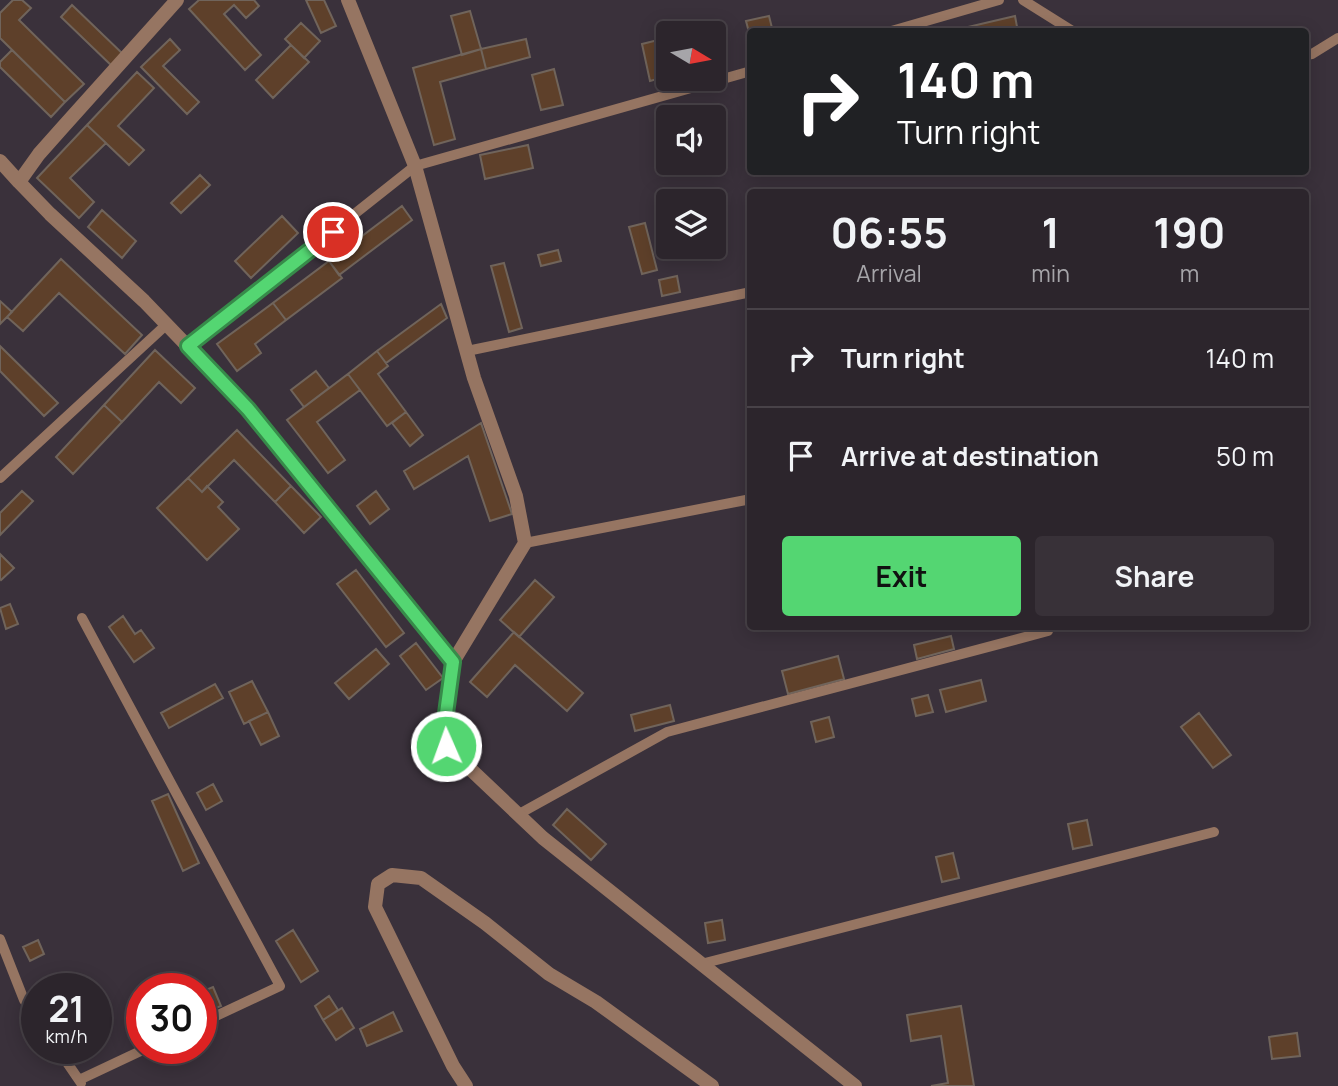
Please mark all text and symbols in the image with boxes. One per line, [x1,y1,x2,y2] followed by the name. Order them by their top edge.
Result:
[656,21,726,91] north arrow
[656,21,726,259] map controls
[897,46,1034,113] text: 140 m
[782,56,873,147] icon: right
[656,105,726,175] button: sound
[897,110,1040,154] text: Turn right
[656,189,726,259] button: layers
[303,202,363,262] pin
[830,203,948,261] text: 06:55
[1041,203,1060,261] text: 1
[1153,203,1226,261] text: 190
[314,213,352,251] icon: arrive
[856,257,922,289] text: Arrival
[1031,257,1070,289] text: min
[1180,257,1199,289] text: m
[782,339,820,377] icon: right
[841,340,965,376] text: Turn right
[1205,340,1274,376] text: 140 m
[782,437,820,475] icon: arrive
[841,438,1099,474] text: Arrive at destination
[1216,438,1274,474] text: 50 m
[782,536,1021,616] button: Exit
[1035,536,1274,616] button: Share
[409,709,483,783] position arrow
[126,973,217,1064] speed limit sign: 30
[48,985,85,1033] text: 21
[46,1024,87,1048] text: km/h

